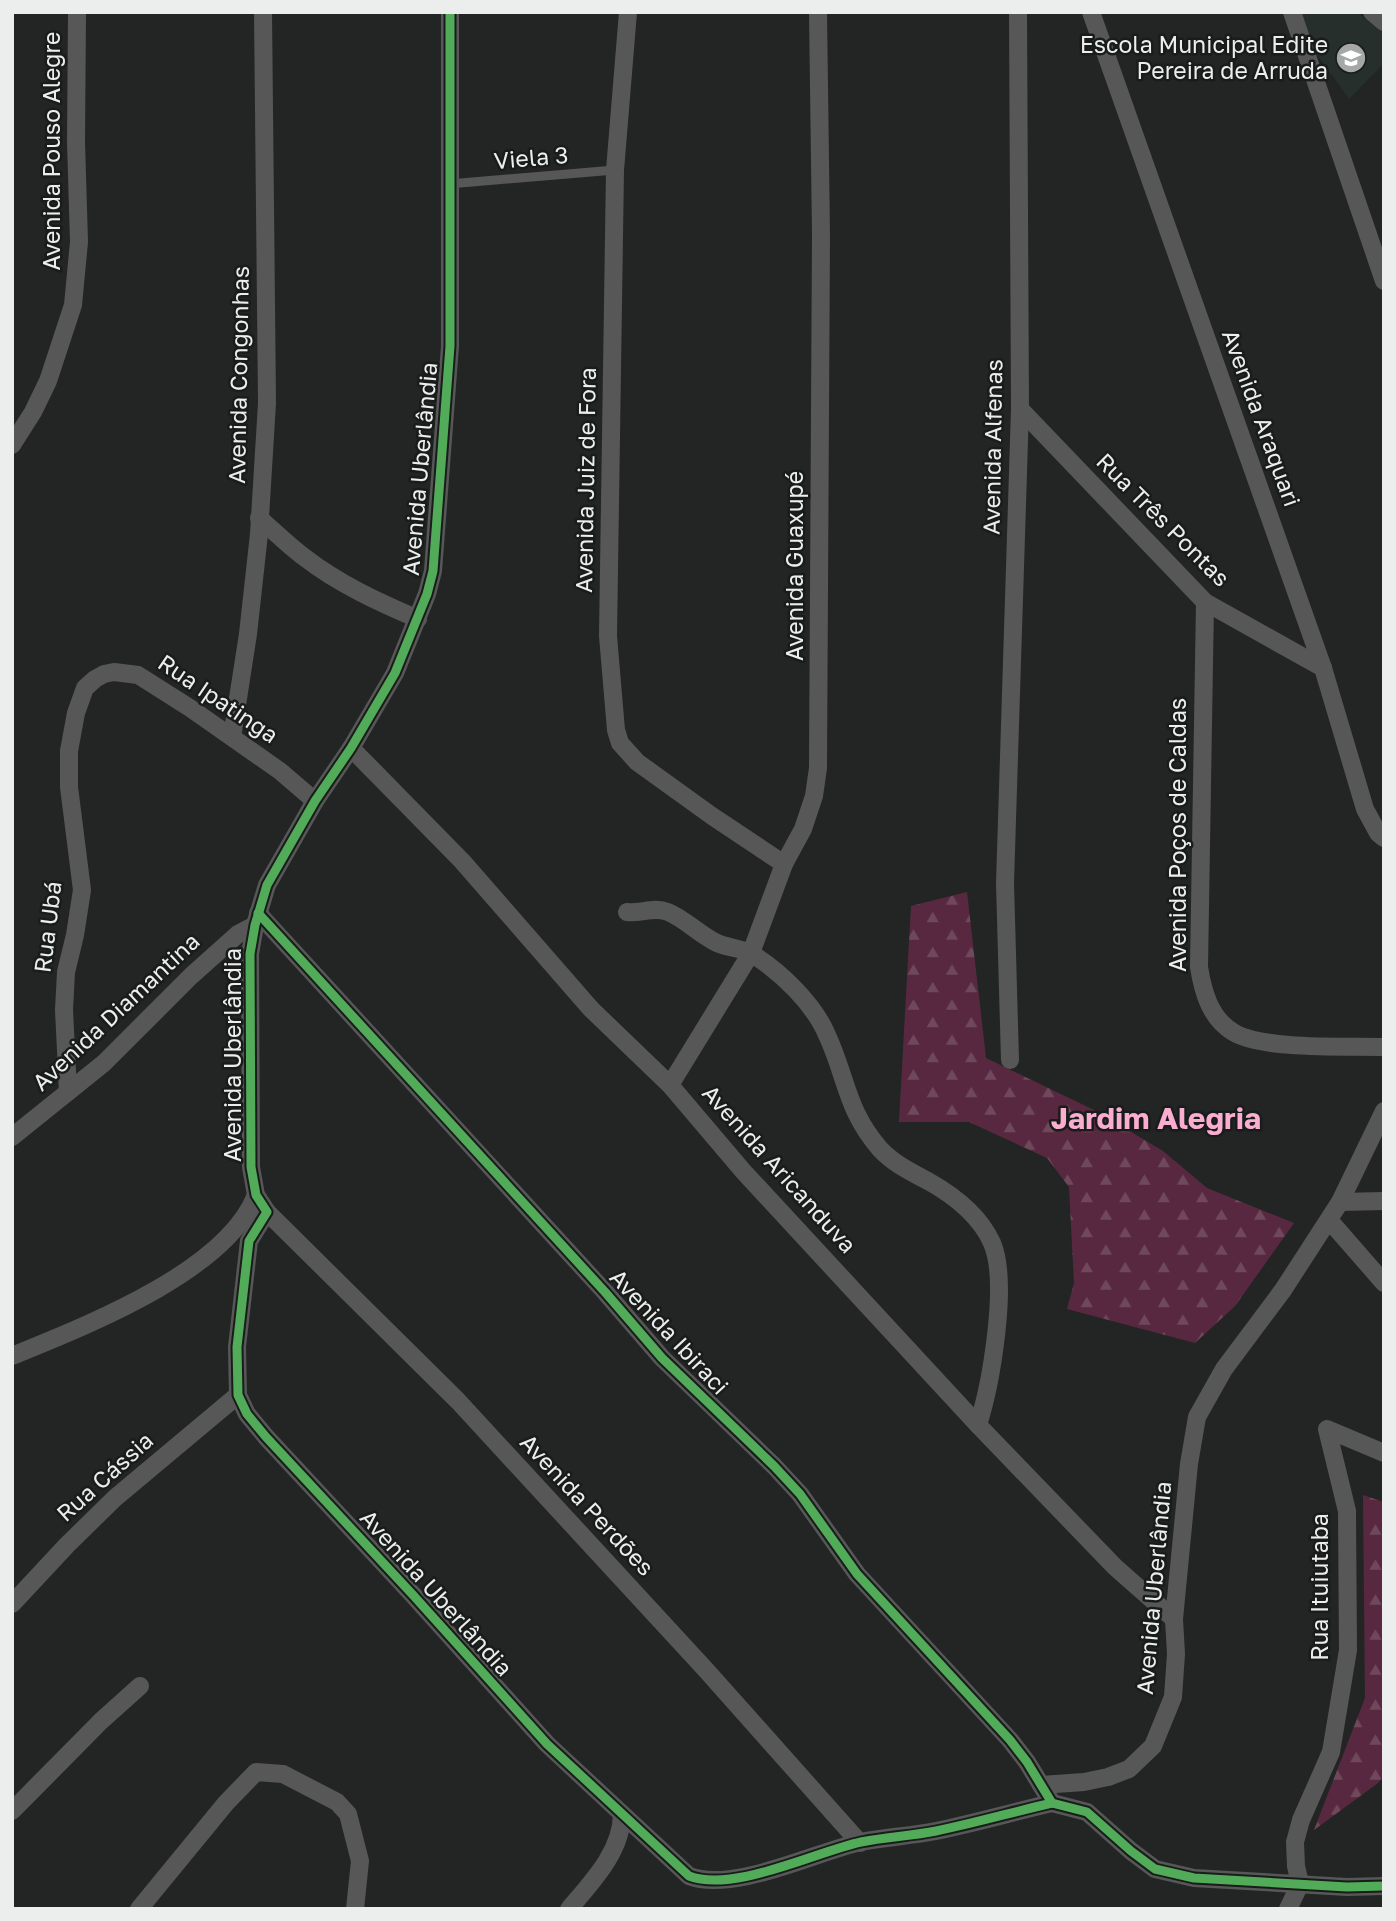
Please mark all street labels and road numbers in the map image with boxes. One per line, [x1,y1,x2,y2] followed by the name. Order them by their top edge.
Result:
[37,32,65,270] street label: Avenida Pouso Alegre
[493,140,569,174] street label: Viela 3
[222,266,254,484] street label: Avenida Congonhas
[1217,325,1307,510] street label: Avenida Araquari
[976,359,1008,535] street label: Avenida Alfenas
[396,361,442,577] street label: Avenida Uberlândia
[569,367,601,593] street label: Avenida Juiz de Fora
[1091,447,1236,592] street label: Rua Três Pontas
[780,471,808,661] street label: Avenida Guaxupé
[153,648,284,749] street label: Rua Ipatinga
[1163,698,1191,972] street label: Avenida Poços de Caldas
[28,880,66,974] street label: Rua Ubá
[26,927,205,1096] street label: Avenida Diamantina
[218,948,246,1162] street label: Avenida Uberlândia
[697,1079,863,1258] street label: Avenida Aricanduva
[605,1263,735,1400] street label: Avenida Ibiraci
[50,1426,158,1527] street label: Rua Cássia
[515,1428,661,1581] street label: Avenida Perdões
[1130,1480,1176,1696] street label: Avenida Uberlândia
[355,1503,519,1681] street label: Avenida Uberlândia
[1305,1513,1333,1661] street label: Rua Ituiutaba

